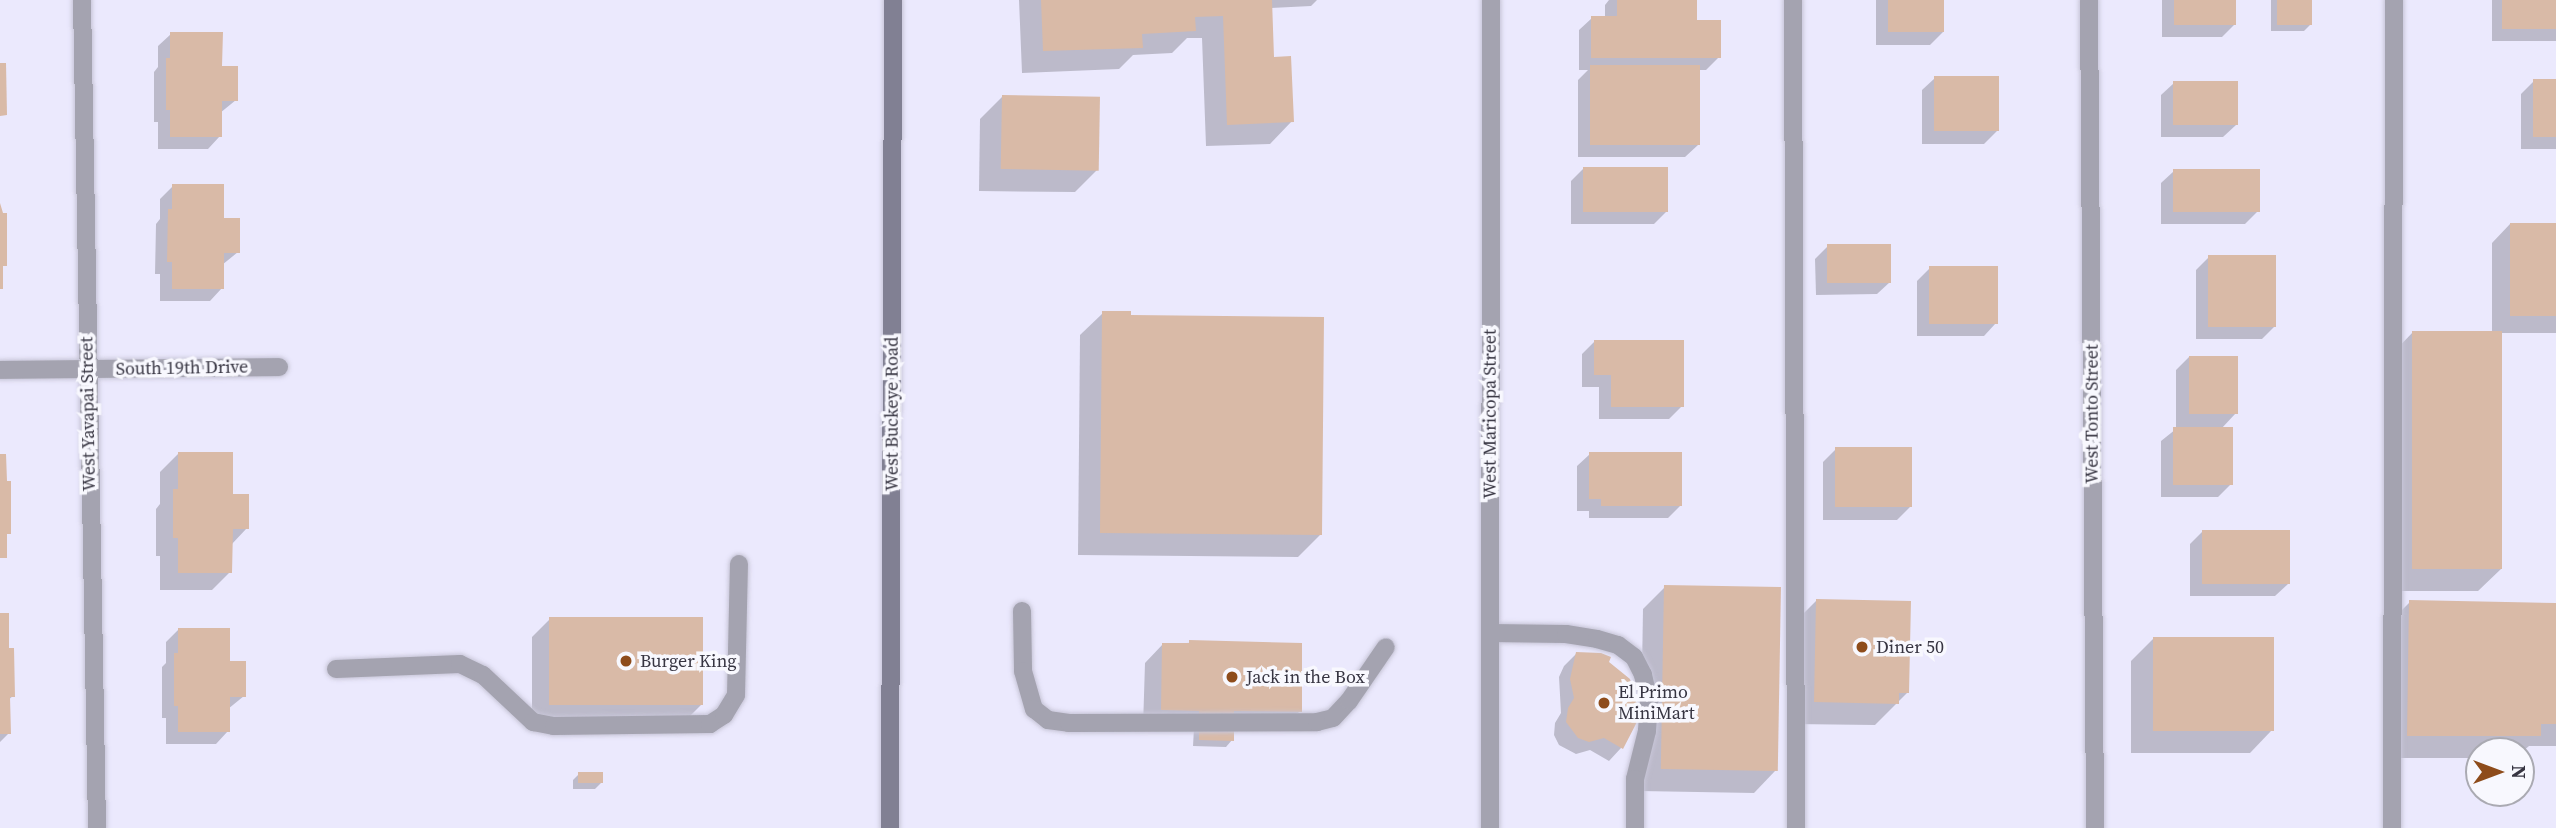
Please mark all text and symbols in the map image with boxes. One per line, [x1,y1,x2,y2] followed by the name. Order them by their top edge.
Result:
[1479,329,1501,499] street label: West Maricopa Street
[76,336,100,492] street label: West Yavapai Street
[881,337,903,491] street label: West Buckeye Road
[2081,344,2103,484] street label: West Tonto Street
[116,356,248,380] street label: South 19th Drive
[1876,636,1944,658] place label: Diner 50
[1854,639,1870,655] marker: Diner 50
[640,650,737,672] place label: Burger King
[618,653,634,669] marker: Burger King
[1246,666,1365,688] place label: Jack in the Box
[1224,669,1240,685] marker: Jack in the Box
[1618,682,1695,724] place label: El Primo MiniMart
[1596,695,1612,711] marker: El Primo MiniMart
[2465,737,2535,807] north arrow
[2506,765,2532,779] text: N

